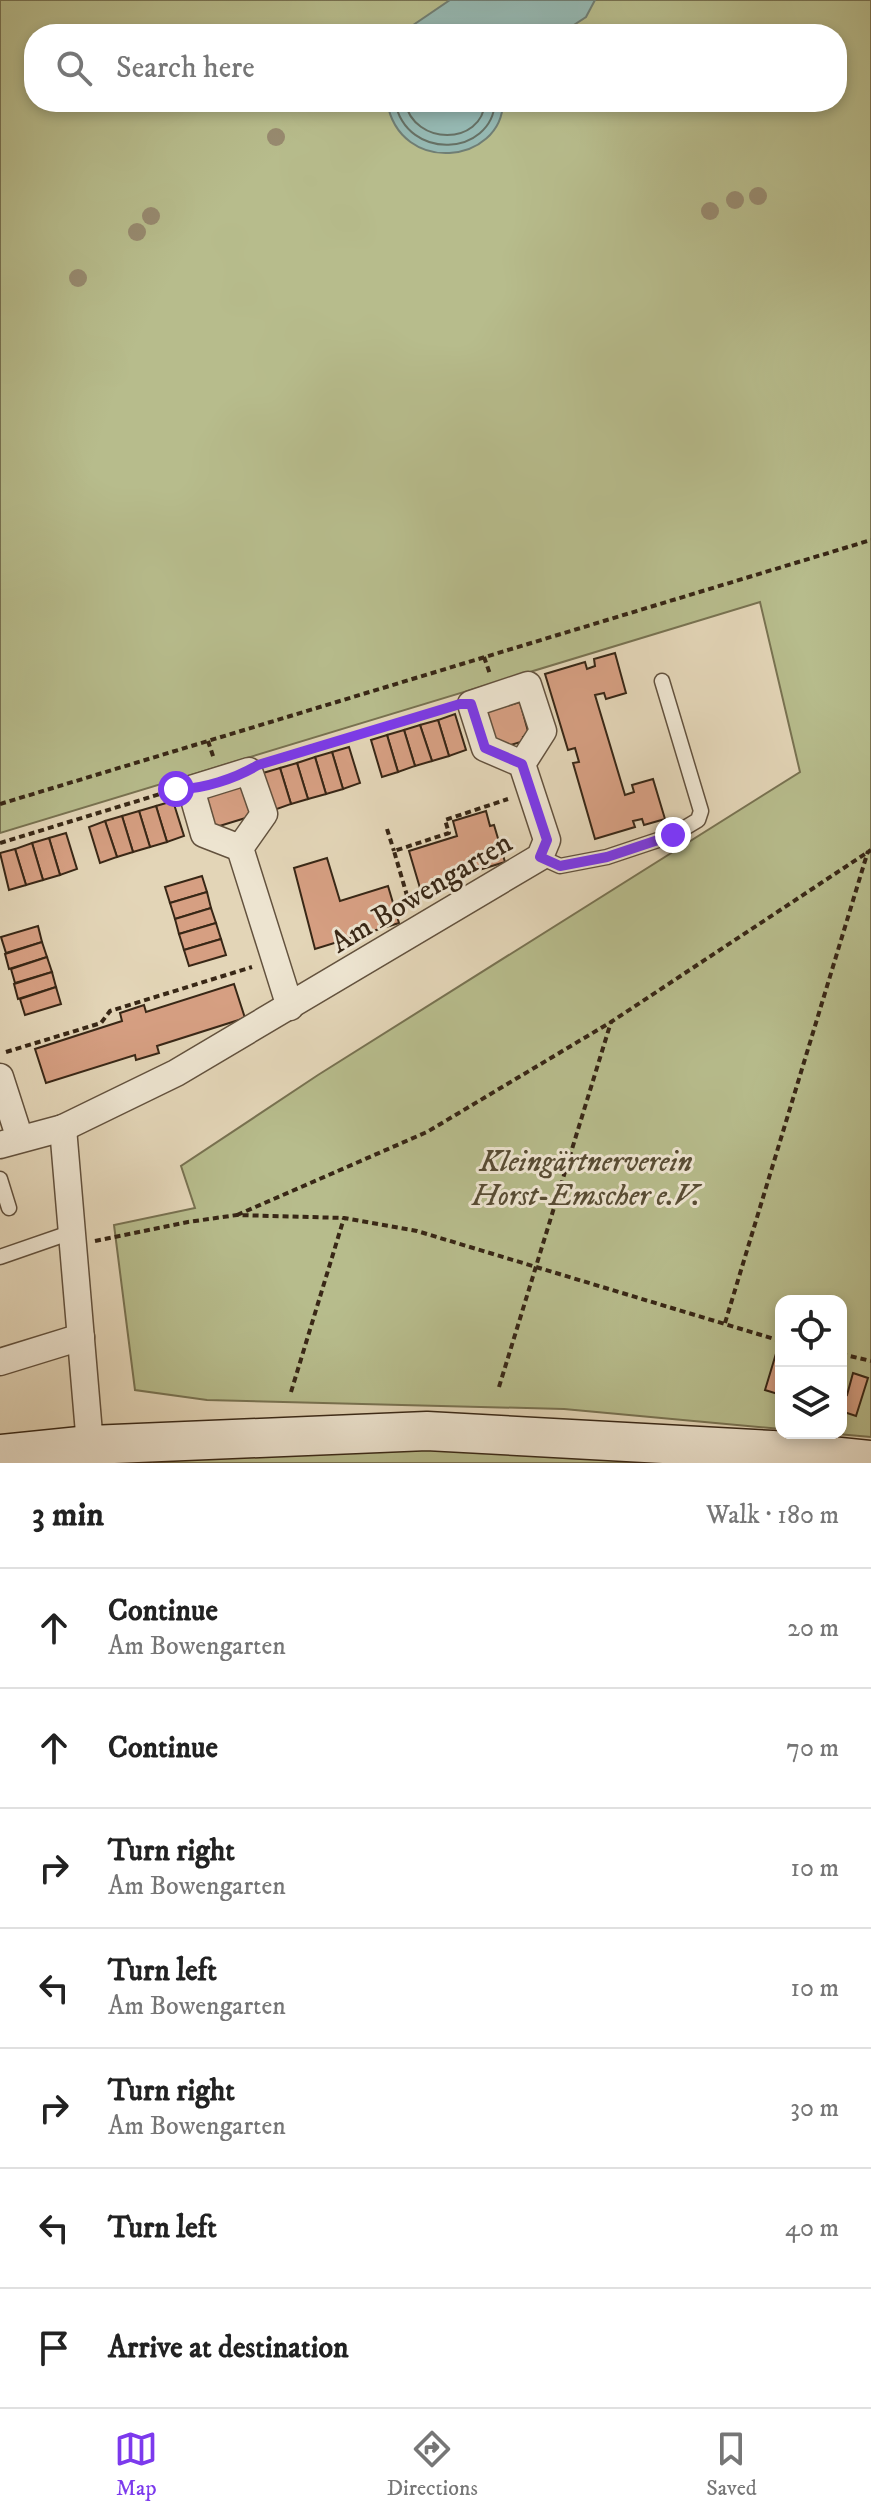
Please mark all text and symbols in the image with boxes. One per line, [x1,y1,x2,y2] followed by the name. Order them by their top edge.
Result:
[24,24,847,112] search box
[52,46,96,90] icon: search
[116,50,255,87] text: Search here
[158,771,194,807] route start
[655,817,691,853] route end
[324,824,519,962] street label: Am Bowengarten
[471,1144,703,1215] park label: Kleingärtnerverein Horst-Emscher e.V.
[775,1295,847,1439] map controls
[775,1295,847,1367] button: locate
[775,1367,847,1439] button: layers
[32,1494,104,1536] text: 3 min
[706,1499,839,1532] text: Walk · 180 m
[108,1593,218,1630] text: Continue
[32,1606,76,1650] icon: ahead
[787,1612,839,1645] text: 20 m
[108,1630,286,1663] text: Am Bowengarten
[32,1726,76,1770] icon: ahead
[108,1730,218,1767] text: Continue
[786,1732,839,1765] text: 70 m
[108,1833,235,1870] text: Turn right
[32,1846,76,1890] icon: right
[790,1852,839,1885] text: 10 m
[108,1870,286,1903] text: Am Bowengarten
[108,1953,217,1990] text: Turn left
[32,1966,76,2010] icon: left
[790,1972,839,2005] text: 10 m
[108,1990,286,2023] text: Am Bowengarten
[108,2073,235,2110] text: Turn right
[32,2086,76,2130] icon: right
[790,2092,839,2125] text: 30 m
[108,2110,286,2143] text: Am Bowengarten
[32,2206,76,2250] icon: left
[108,2210,217,2247] text: Turn left
[785,2212,839,2245] text: 40 m
[32,2326,76,2370] icon: arrive
[108,2330,349,2367] text: Arrive at destination
[114,2427,158,2502] tab: Map
[387,2427,478,2502] tab: Directions
[706,2427,757,2502] tab: Saved

